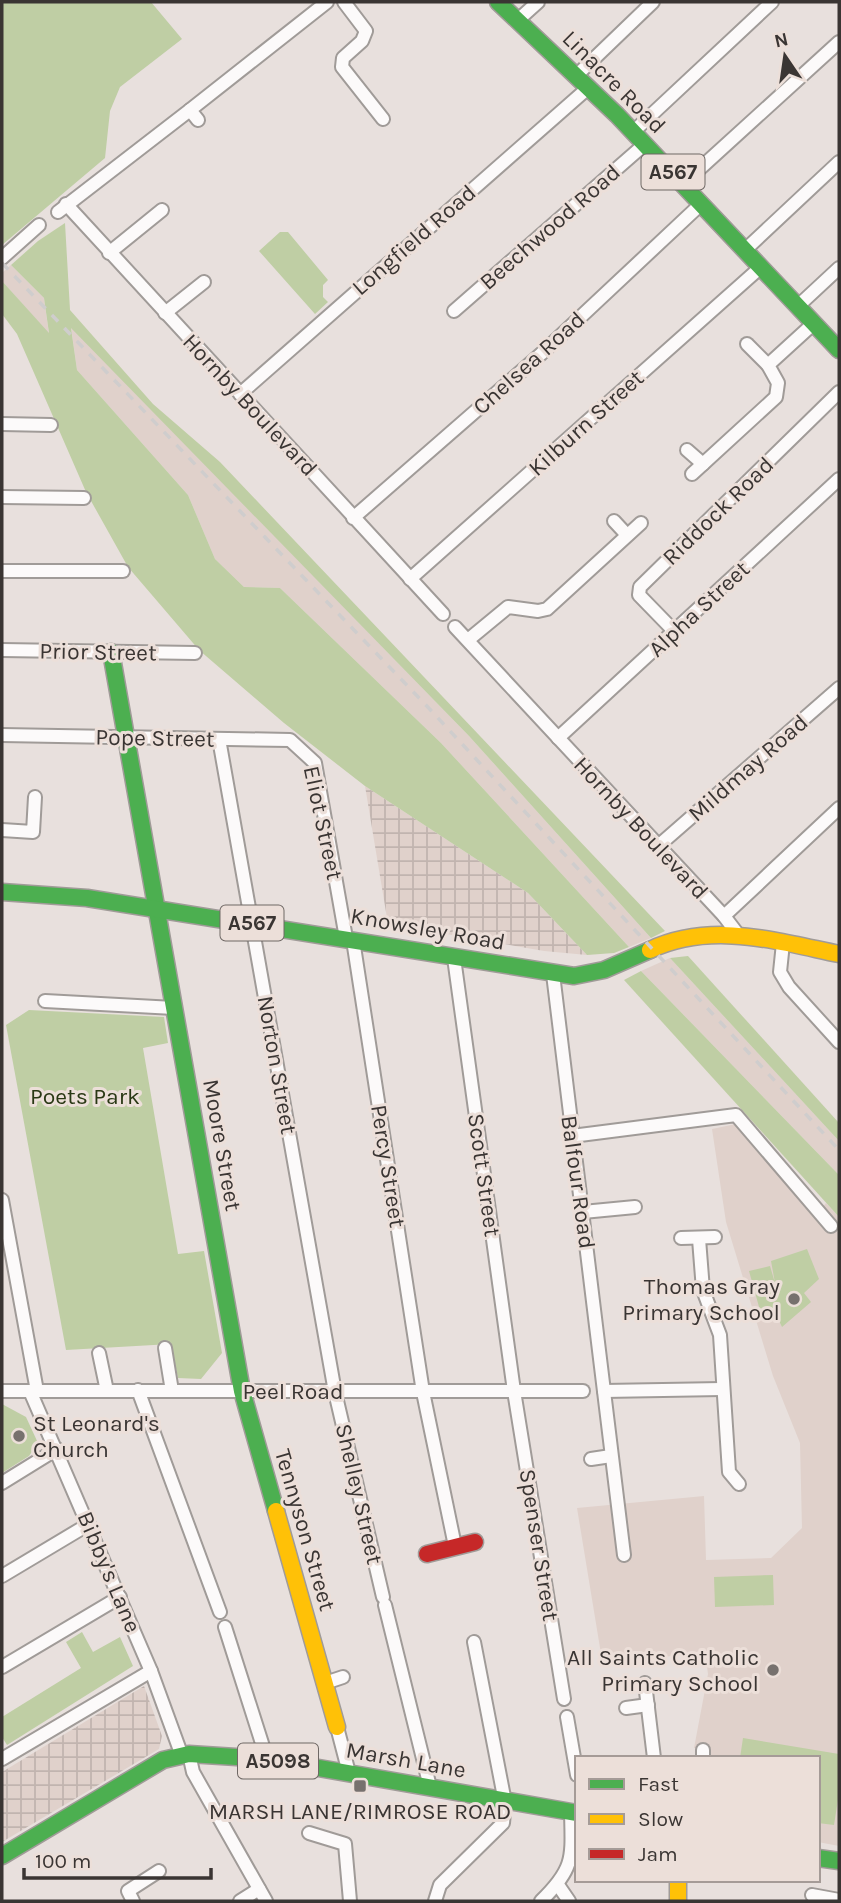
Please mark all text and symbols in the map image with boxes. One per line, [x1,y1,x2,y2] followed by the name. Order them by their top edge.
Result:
[750,21,820,91] north arrow
[557,25,671,139] street label: Linacre Road
[772,28,791,53] text: N
[642,154,704,190] road number: A567
[474,159,626,295] street label: Beechwood Road
[347,179,481,301] street label: Longfield Road
[467,306,591,420] street label: Chelsea Road
[177,328,323,482] street label: Hornby Boulevard
[523,364,649,482] street label: Kilburn Street
[657,451,779,571] street label: Riddock Road
[643,555,755,663] street label: Alpha Street
[39,637,157,667] street label: Prior Street
[683,709,813,827] street label: Mildmay Road
[95,723,215,753] street label: Pope Street
[568,751,714,905] street label: Hornby Boulevard
[298,763,348,883] street label: Eliot Street
[349,902,507,956] street label: Knowsley Road
[220,906,284,940] road number: A567
[252,994,303,1137] street label: Norton Street
[197,1077,247,1213] street label: Moore Street
[30,1083,140,1110] park label: Poets Park
[365,1103,411,1230] street label: Percy Street
[462,1112,506,1239] street label: Scott Street
[555,1114,601,1250] street label: Balfour Road
[622,1273,780,1326] place label: Thomas Gray Primary School
[786,1291,802,1307] marker: Thomas Gray Primary School
[242,1378,344,1405] street label: Peel Road
[33,1410,160,1463] place label: St Leonard's Church
[330,1421,388,1567] street label: Shelley Street
[11,1428,27,1444] marker: St Leonard's Church
[269,1446,341,1614] street label: Tennyson Street
[514,1467,564,1623] street label: Spenser Street
[71,1507,147,1637] street label: Bibby's Lane
[567,1644,759,1697] place label: All Saints Catholic Primary School
[765,1662,781,1678] marker: All Saints Catholic Primary School
[344,1736,468,1784] street label: Marsh Lane
[238,1744,318,1778] road number: A5098
[575,1756,820,1882] legend
[638,1772,679,1796] text: Fast
[352,1778,368,1794] marker: MARSH LANE/RIMROSE ROAD
[209,1798,511,1825] place label: MARSH LANE/RIMROSE ROAD
[638,1807,683,1831] text: Slow
[24,1836,212,1880] scale bar
[638,1842,678,1866] text: Jam
[35,1849,92,1873] text: 100 m

